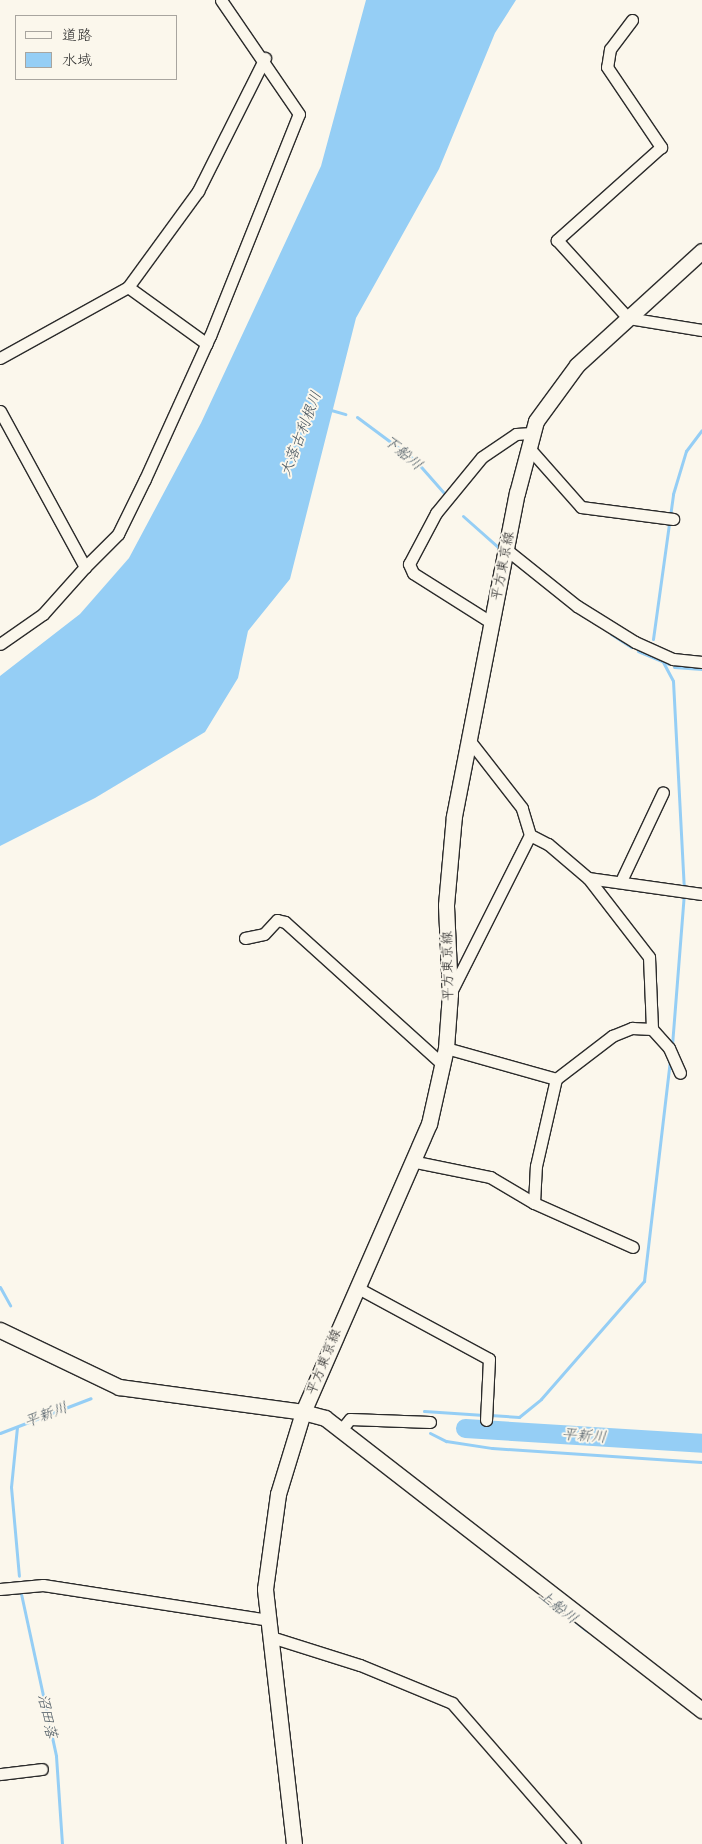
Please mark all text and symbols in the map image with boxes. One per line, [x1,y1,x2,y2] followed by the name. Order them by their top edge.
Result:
[15,15,178,80] legend
[62,22,92,48] text: 道路
[62,47,92,73] text: 水域
[276,389,326,479] water label: 大落古利根川
[380,432,426,474] water label: 下船川
[488,530,518,602] street label: 平方東京線
[439,931,457,1001] street label: 平方東京線
[303,1326,345,1398] street label: 平方東京線
[22,1399,70,1431] water label: 平新川
[561,1425,607,1447] water label: 平新川
[535,1586,581,1628] water label: 上船川
[34,1692,60,1740] water label: 沼田落

